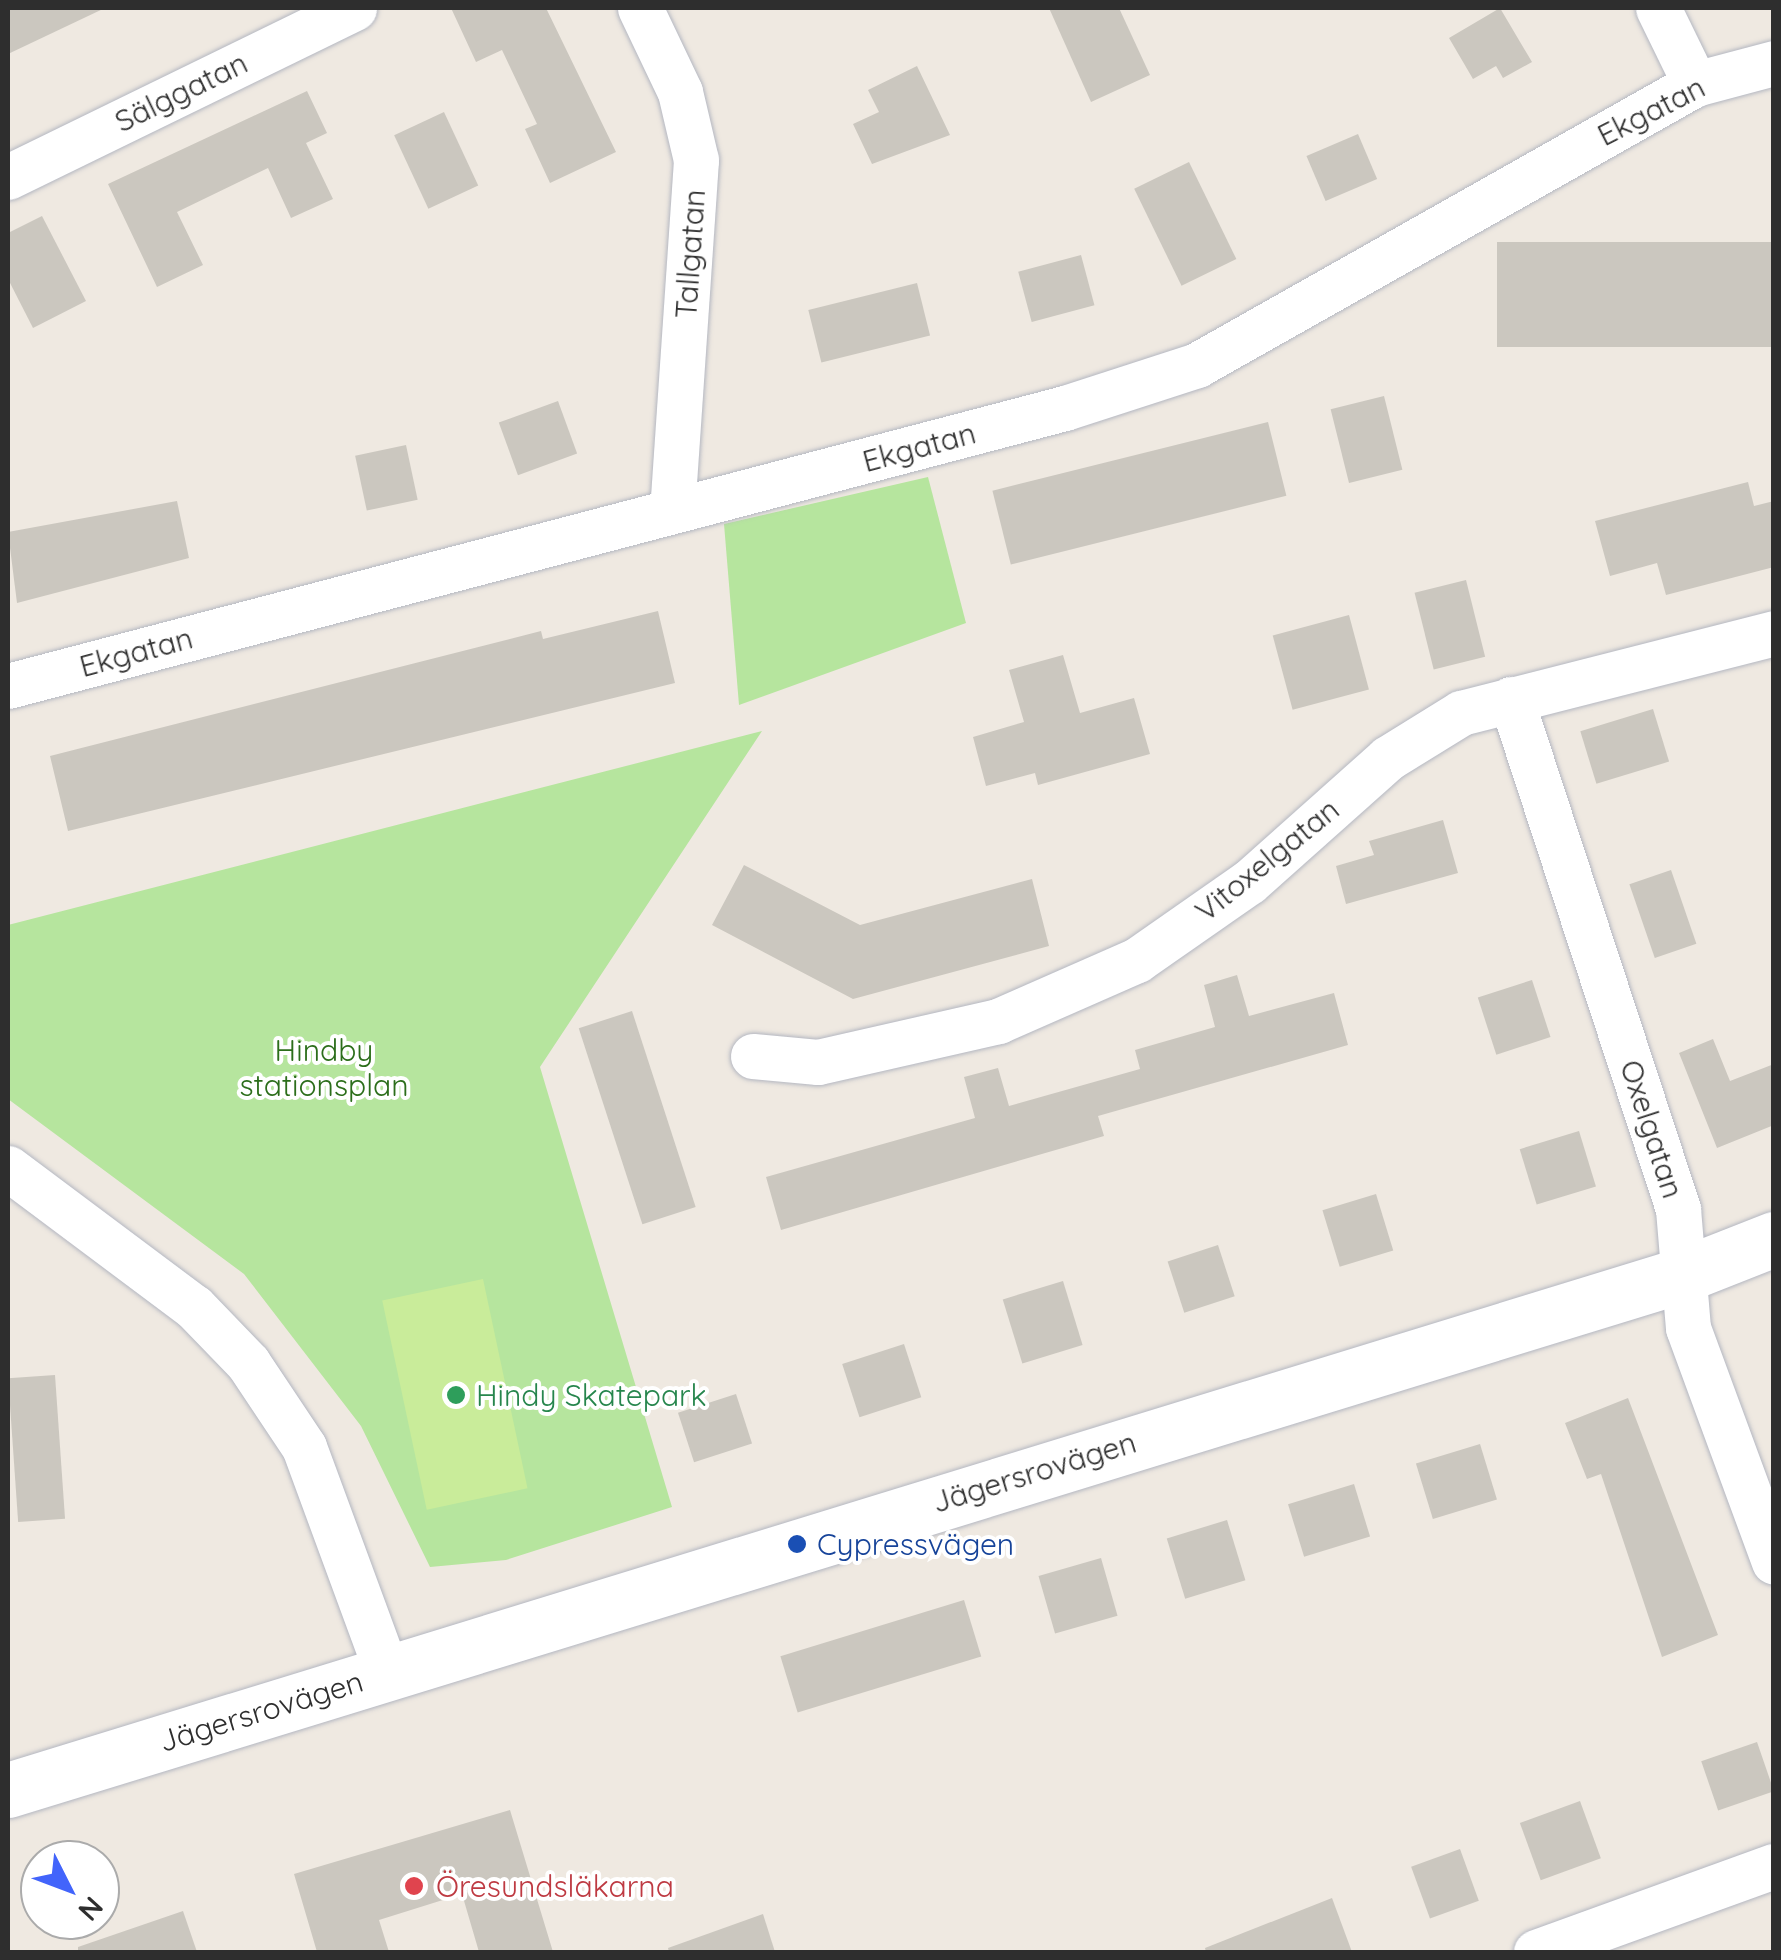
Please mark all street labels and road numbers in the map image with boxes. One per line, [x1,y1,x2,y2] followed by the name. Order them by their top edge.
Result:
[109,45,253,139] street label: Sälggatan
[1591,69,1711,153] street label: Ekgatan
[668,188,712,320] street label: Tallgatan
[859,415,979,479] street label: Ekgatan
[76,620,196,684] street label: Ekgatan
[1188,791,1346,929] street label: Vitoxelgatan
[1613,1056,1691,1202] street label: Oxelgatan
[928,1424,1140,1520] street label: Jägersrovägen
[155,1663,367,1759] street label: Jägersrovägen

